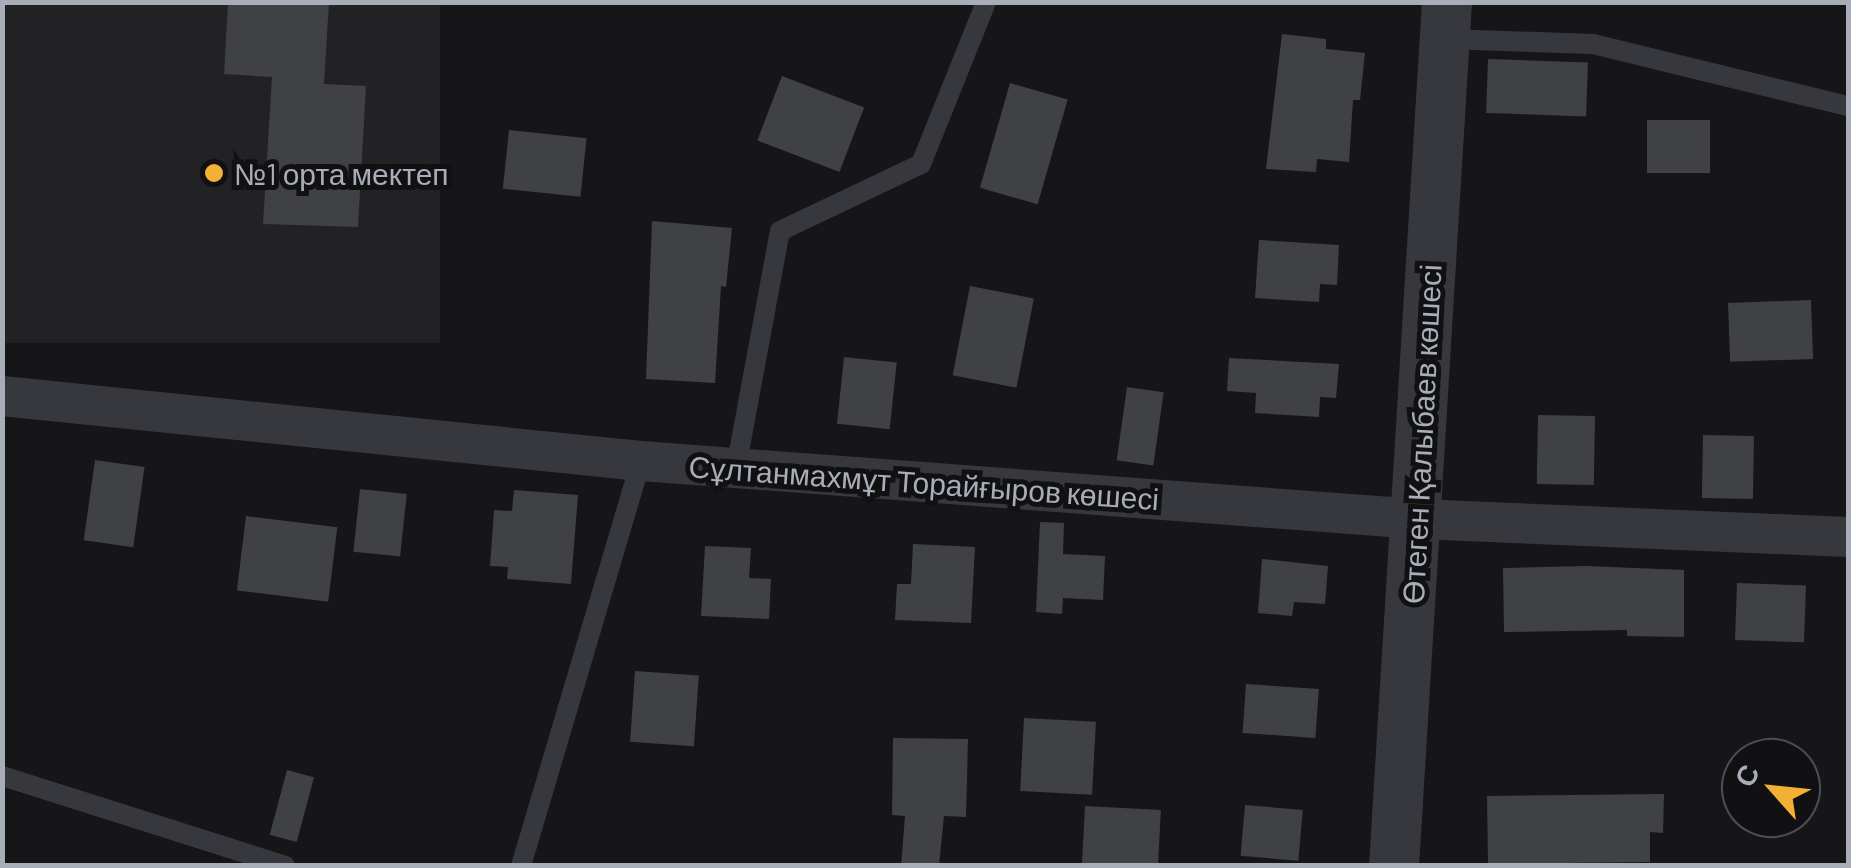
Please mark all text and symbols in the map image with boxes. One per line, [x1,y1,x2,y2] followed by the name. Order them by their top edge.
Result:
[234,155,449,191] place label: №1 орта мектеп
[203,162,225,184] marker: №1 орта мектеп
[1394,263,1448,605] street label: Өтеген Қалыбаев көшесі
[688,448,1160,516] street label: Сұлтанмахмұт Торайғыров көшесі
[1721,738,1821,838] north arrow
[1726,759,1766,792] text: С

